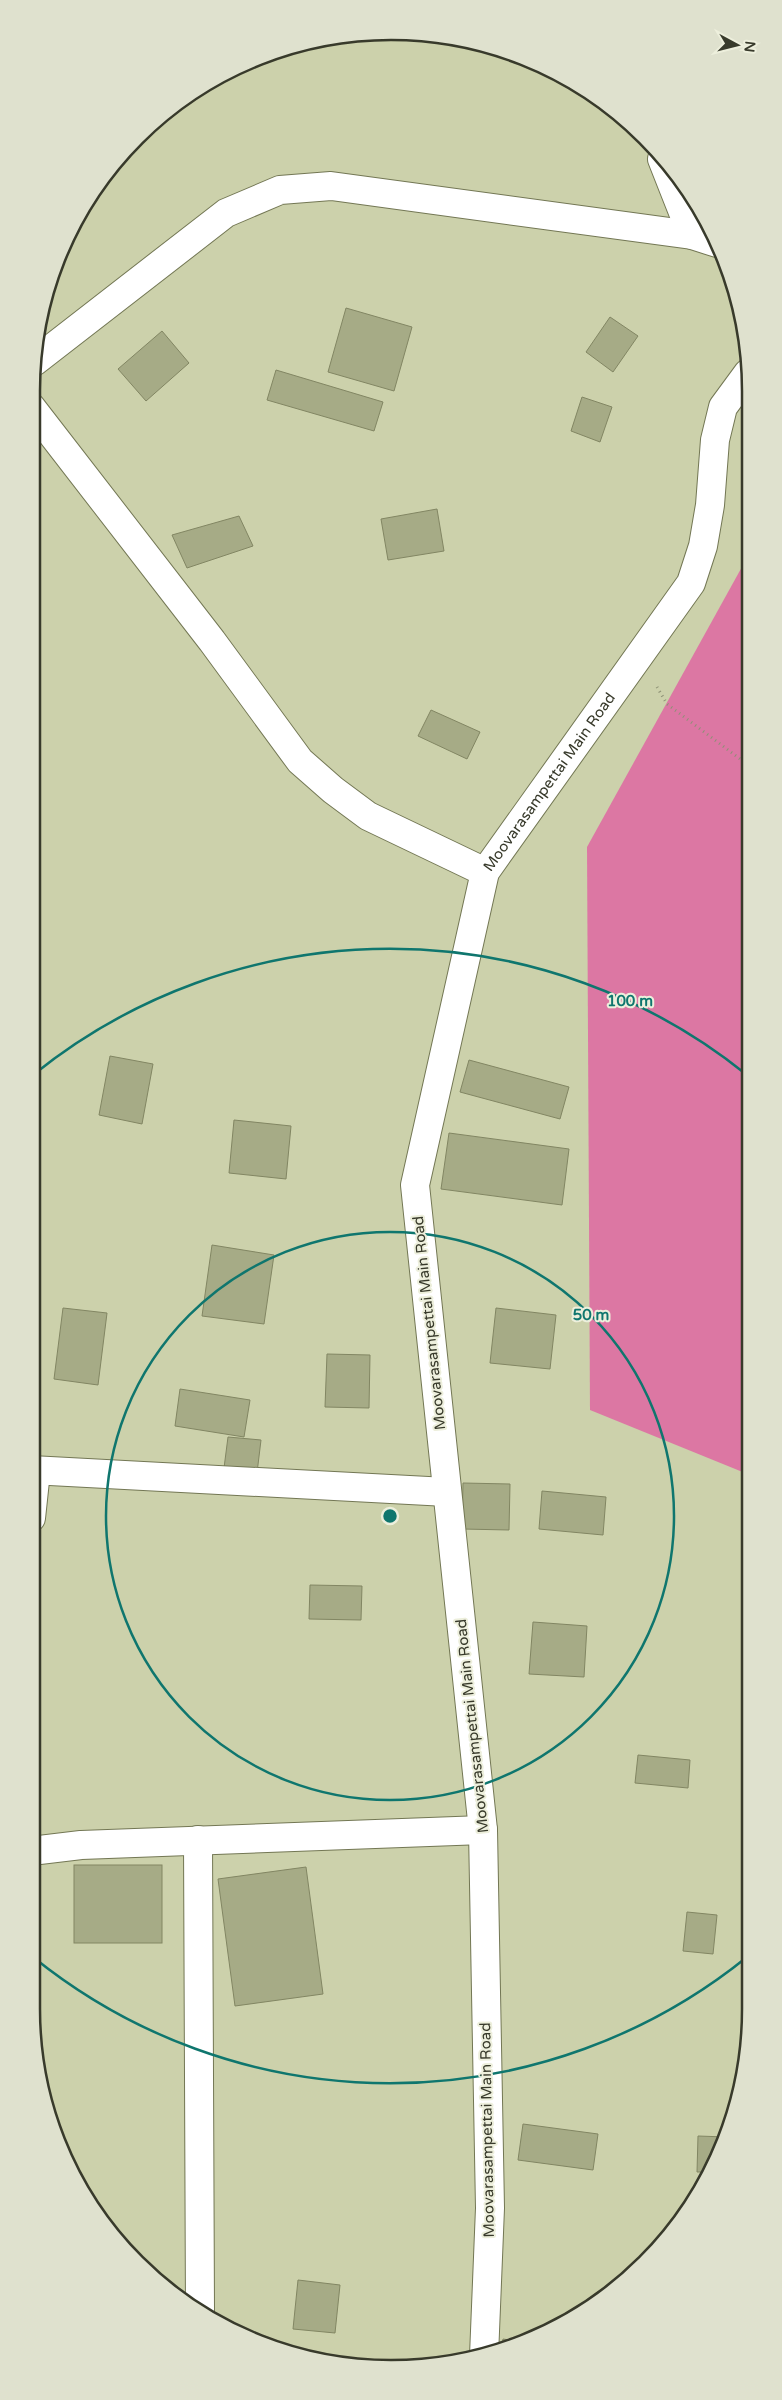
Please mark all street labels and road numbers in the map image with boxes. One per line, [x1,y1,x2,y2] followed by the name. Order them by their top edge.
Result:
[479,689,619,875] street label: Moovarasampettai Main Road
[409,1215,449,1431] street label: Moovarasampettai Main Road
[452,1618,492,1834] street label: Moovarasampettai Main Road
[476,2022,498,2238] street label: Moovarasampettai Main Road

